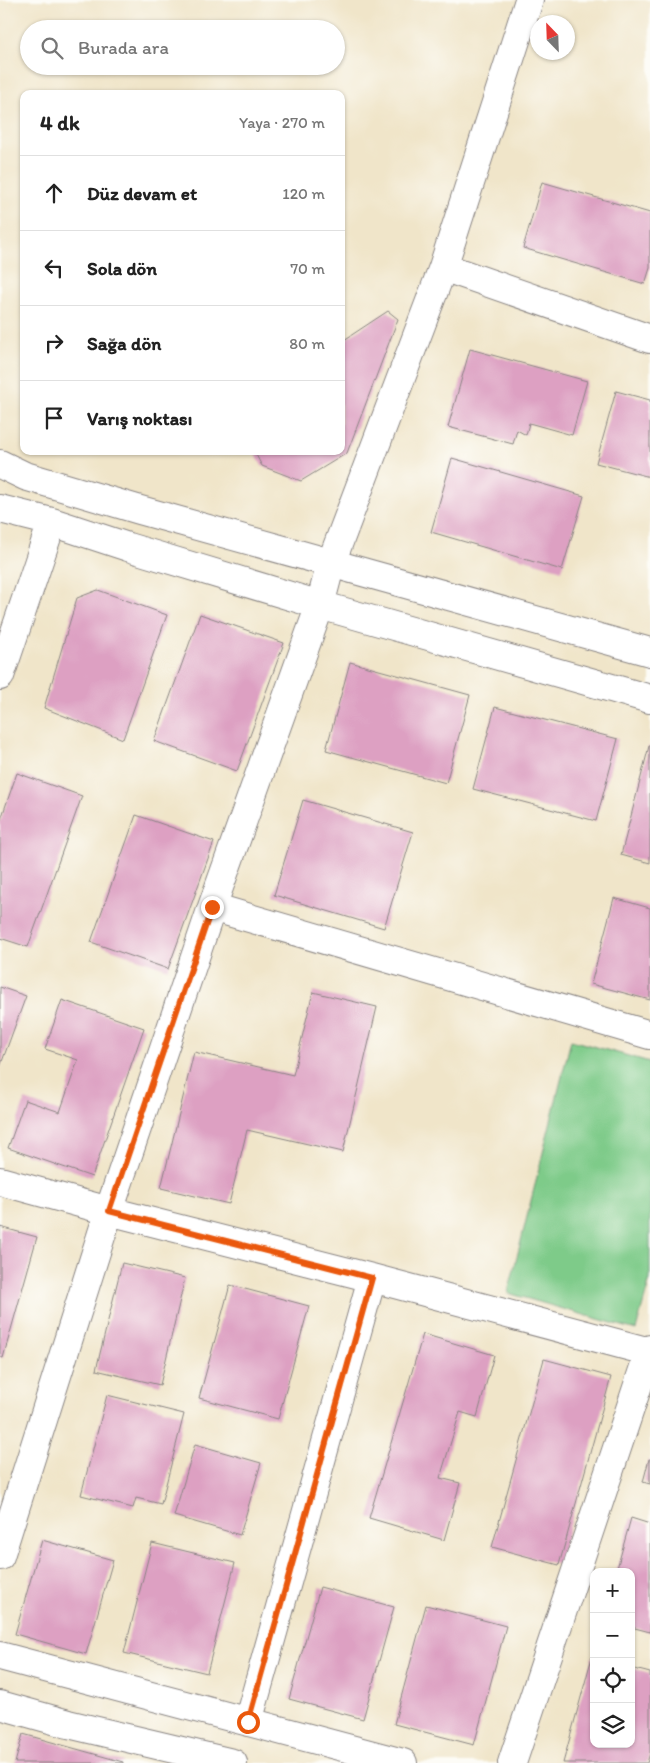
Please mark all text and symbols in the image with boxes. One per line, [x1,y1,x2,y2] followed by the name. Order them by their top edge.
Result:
[530,15,575,60] north arrow
[20,20,345,75] search box
[38,34,66,62] icon: search
[78,36,169,59] text: Burada ara
[40,110,80,135] text: 4 dk
[239,113,325,132] text: Yaya · 270 m
[40,179,68,207] icon: ahead
[87,182,197,205] text: Düz devam et
[282,184,325,203] text: 120 m
[40,254,68,282] icon: left
[87,257,157,280] text: Sola dön
[290,259,325,278] text: 70 m
[40,329,68,357] icon: right
[87,332,161,355] text: Sağa dön
[289,334,325,353] text: 80 m
[40,404,68,432] icon: arrive
[87,407,192,430] text: Varış noktası
[201,896,224,919] route end
[590,1568,635,1748] map controls
[590,1568,635,1613] button: +
[590,1613,635,1658] button: −
[590,1658,635,1703] button: locate
[590,1703,635,1748] button: layers
[237,1711,260,1734] route start

